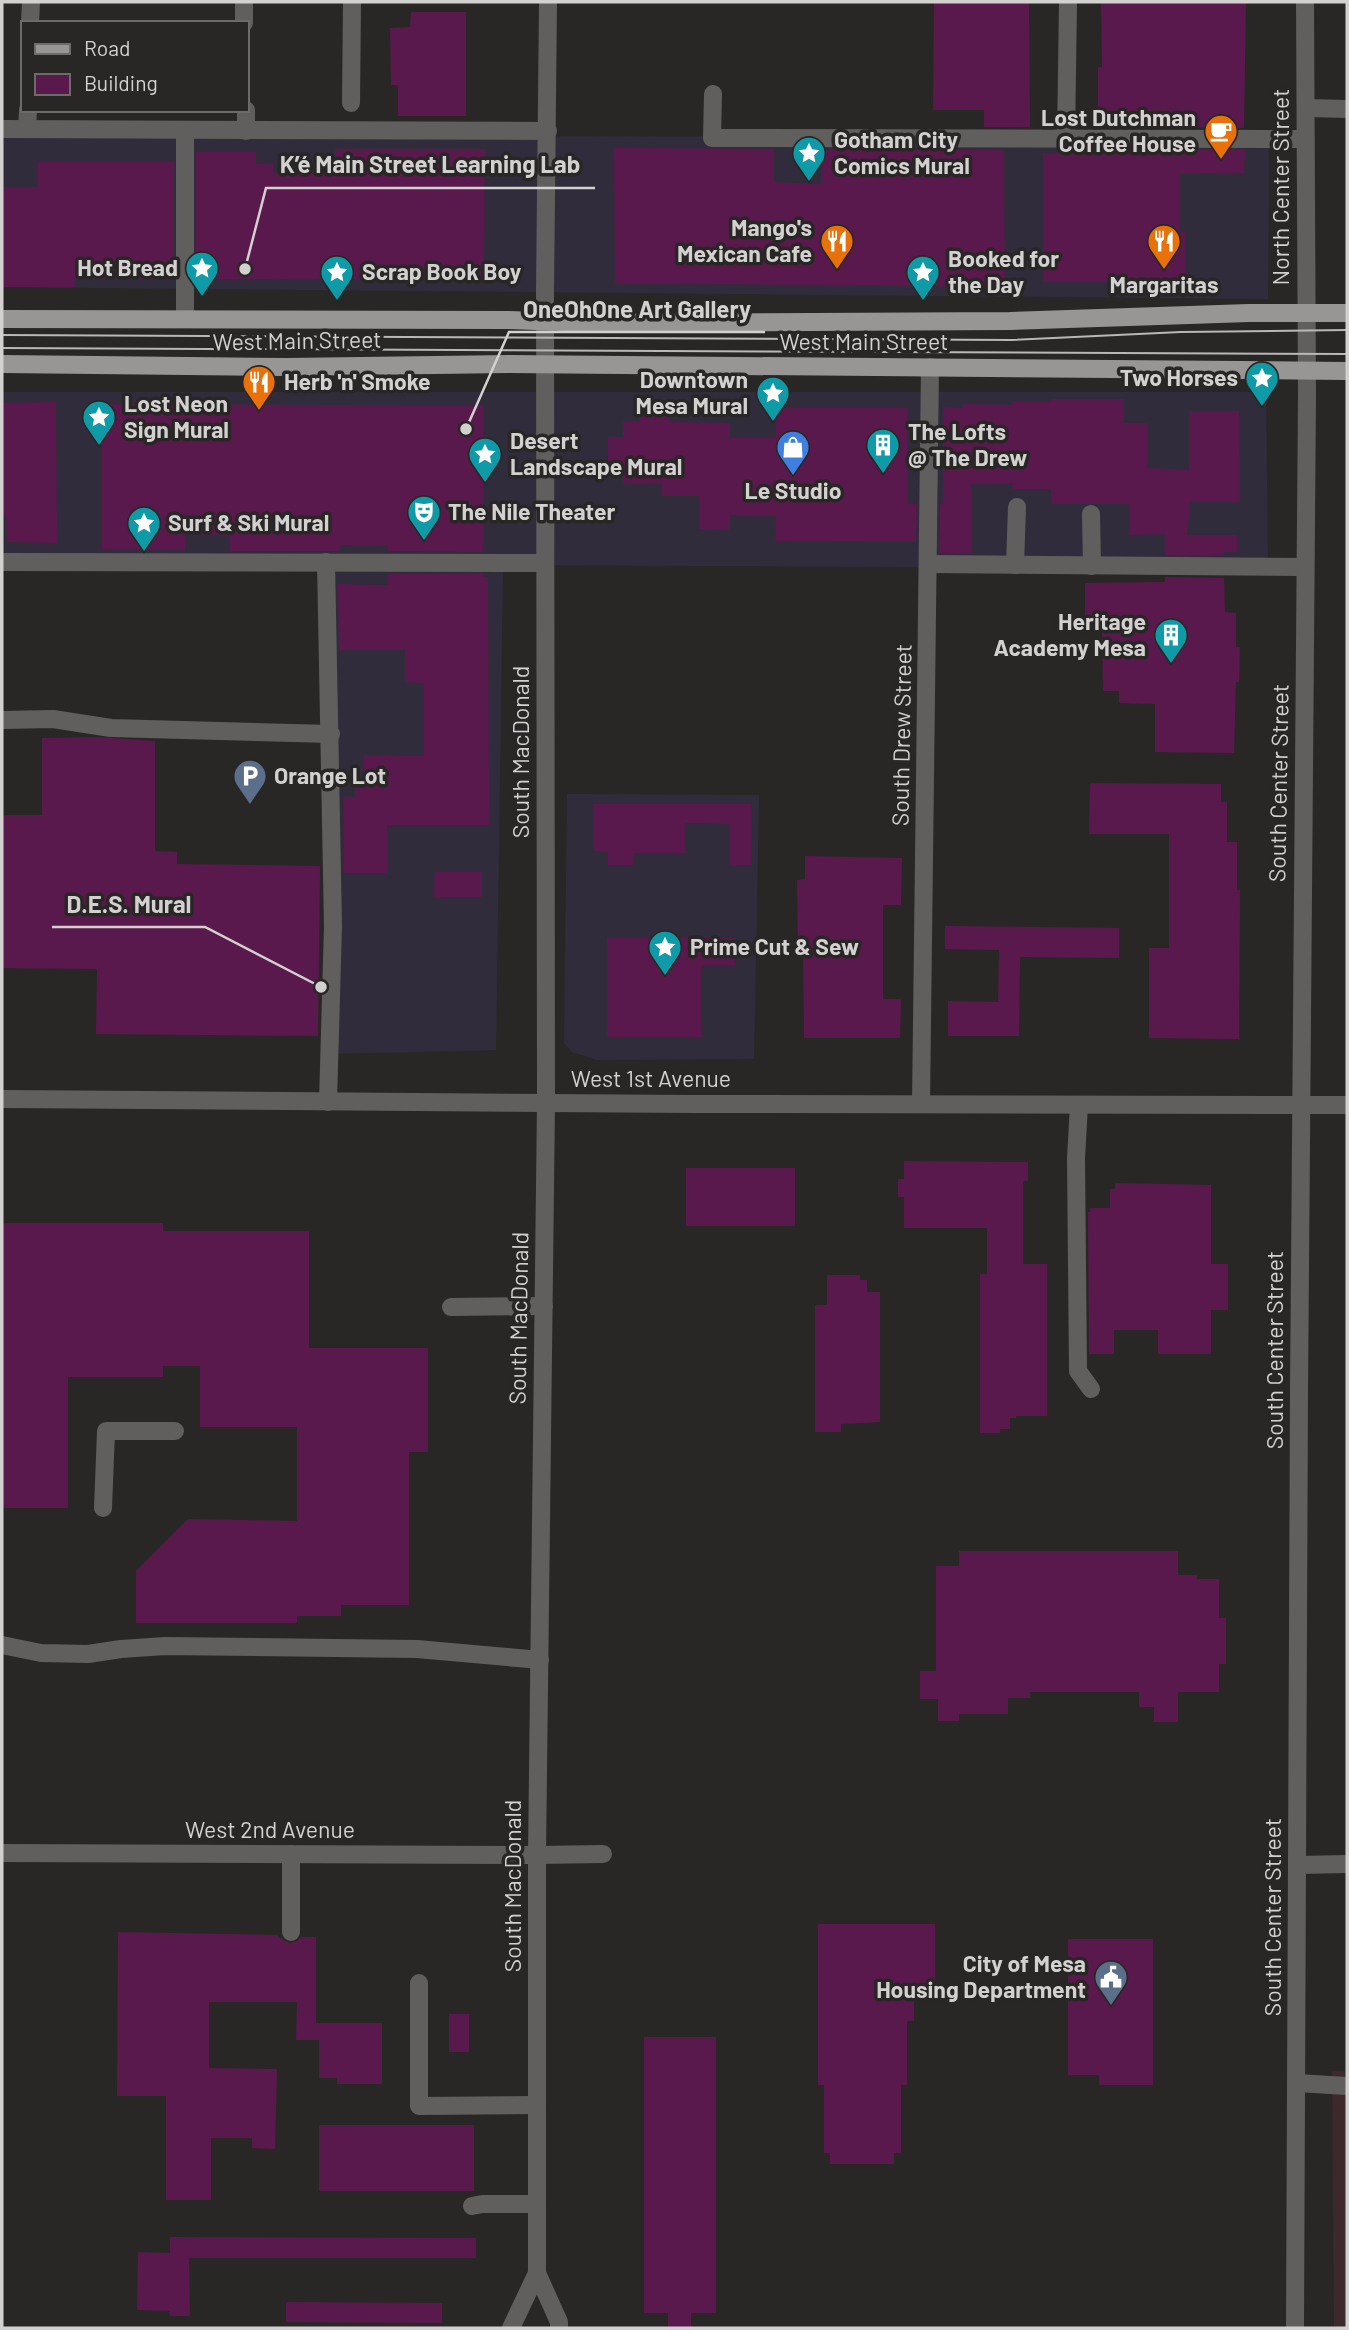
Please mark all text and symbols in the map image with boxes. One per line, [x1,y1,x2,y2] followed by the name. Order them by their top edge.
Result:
[21,21,248,112] legend
[84,35,130,60] text: Road
[84,70,158,95] text: Building
[1266,89,1294,285] street label: North Center Street
[1041,103,1196,157] place label: Lost Dutchman Coffee House
[1202,112,1240,161] cafe icon: Lost Dutchman Coffee House
[834,125,970,179] place label: Gotham City Comics Mural
[790,134,828,183] place icon: Gotham City Comics Mural
[266,143,595,188] callout: K’é Main Street Learning Lab
[280,149,580,178] text: K’é Main Street Learning Lab
[677,213,812,267] place label: Mango's Mexican Cafe
[818,222,856,271] restaurant icon: Mango's Mexican Cafe
[1145,222,1183,271] restaurant icon: Margaritas
[948,244,1059,298] place label: Booked for the Day
[183,249,221,298] place icon: Hot Bread
[77,253,178,281] place label: Hot Bread
[318,253,356,302] place icon: Scrap Book Boy
[904,253,942,302] place icon: Booked for the Day
[362,257,522,285] place label: Scrap Book Boy
[1110,270,1218,298] place label: Margaritas
[509,287,765,332] callout: OneOhOne Art Gallery
[523,294,751,323] text: OneOhOne Art Gallery
[212,325,382,355] street label: West Main Street
[780,327,948,355] street label: West Main Street
[1243,359,1281,408] place icon: Two Horses
[240,363,278,412] restaurant icon: Herb 'n' Smoke
[1120,363,1238,391] place label: Two Horses
[635,365,748,419] place label: Downtown Mesa Mural
[284,367,431,395] place label: Herb 'n' Smoke
[754,374,792,423] place icon: Downtown Mesa Mural
[124,389,229,443] place label: Lost Neon Sign Mural
[80,398,118,447] place icon: Lost Neon Sign Mural
[908,417,1027,471] place label: The Lofts @ The Drew
[510,426,682,480] place label: Desert Landscape Mural
[864,426,902,475] building icon: The Lofts @ The Drew
[774,428,812,477] shop icon: Le Studio
[466,435,504,484] place icon: Desert Landscape Mural
[745,476,841,504] place label: Le Studio
[405,493,443,542] theatre icon: The Nile Theater
[448,497,615,525] place label: The Nile Theater
[125,504,163,553] place icon: Surf & Ski Mural
[168,508,329,536] place label: Surf & Ski Mural
[993,607,1146,661] place label: Heritage Academy Mesa
[1152,616,1190,665] building icon: Heritage Academy Mesa
[885,644,917,826] street label: South Drew Street
[506,666,534,838] street label: South MacDonald
[1262,684,1294,882] street label: South Center Street
[231,757,269,806] parking icon: Orange Lot
[274,761,386,789] place label: Orange Lot
[52,882,205,927] callout: D.E.S. Mural
[67,889,191,918] text: D.E.S. Mural
[646,928,684,977] place icon: Prime Cut & Sew
[690,932,859,960] place label: Prime Cut & Sew
[571,1064,731,1092] street label: West 1st Avenue
[502,1231,534,1405] street label: South MacDonald
[1260,1251,1288,1449] street label: South Center Street
[498,1800,526,1972] street label: South MacDonald
[185,1815,355,1843] street label: West 2nd Avenue
[1258,1818,1286,2016] street label: South Center Street
[876,1949,1086,2003] place label: City of Mesa Housing Department
[1092,1958,1130,2007] public building icon: City of Mesa Housing Department

